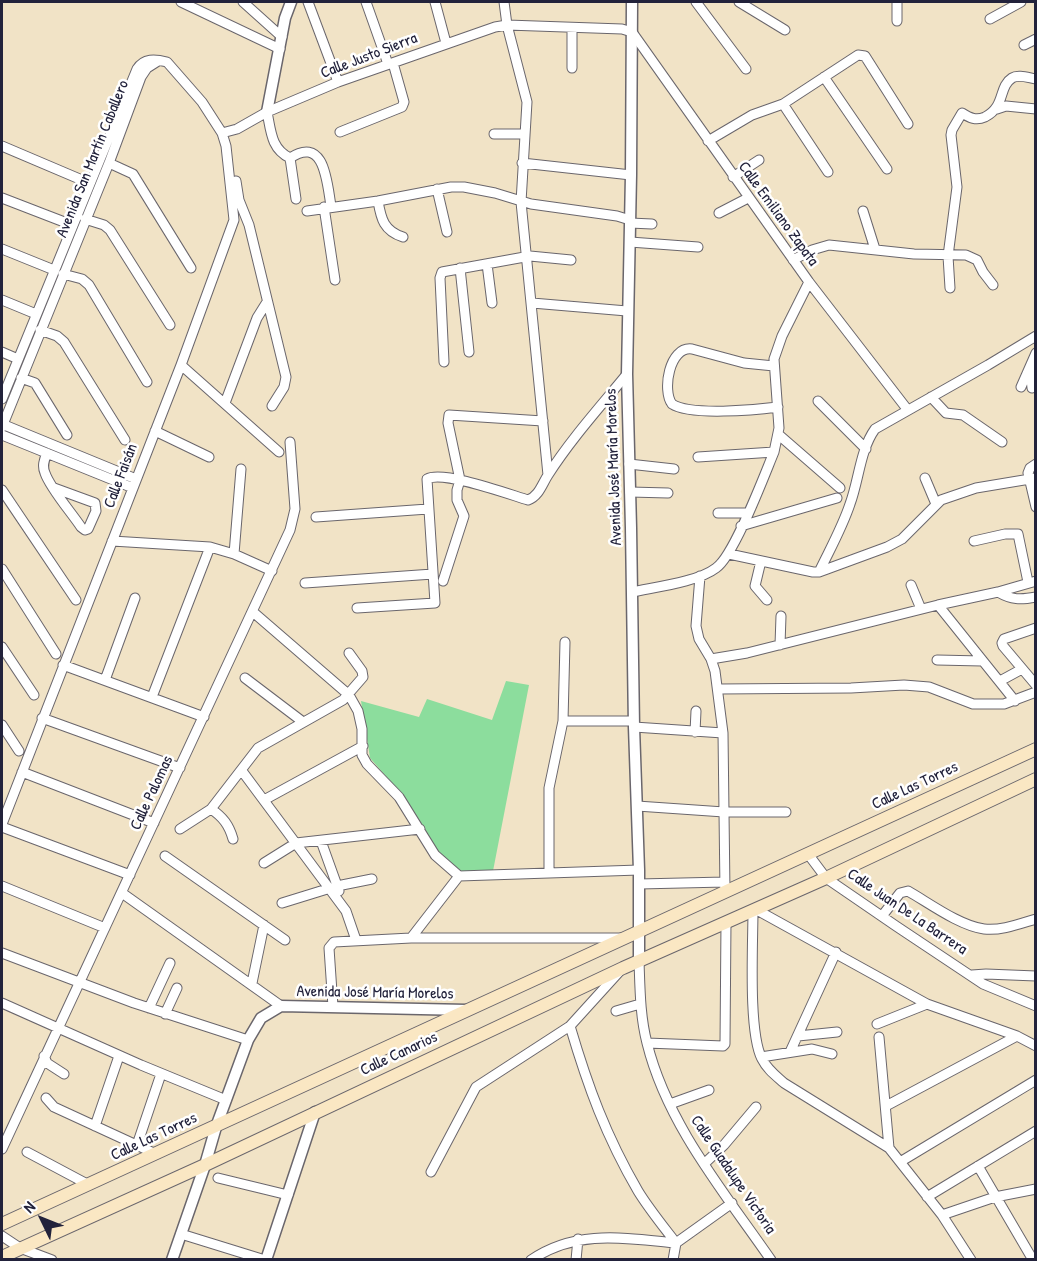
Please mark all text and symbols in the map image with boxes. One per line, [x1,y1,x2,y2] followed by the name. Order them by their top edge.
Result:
[318,29,420,83] street label: Calle Justo Sierra
[53,78,133,240] street label: Avenida San Martín Caballero
[734,158,822,270] street label: Calle Emiliano Zapata
[602,388,626,546] street label: Avenida José María Morelos
[100,441,142,511] street label: Calle Faisán
[126,753,178,833] street label: Calle Palomas
[869,758,961,814] street label: Calle Las Torres
[843,865,971,959] street label: Calle Juan De La Barrera
[296,982,454,1004] street label: Avenida José María Morelos
[357,1028,441,1080] street label: Calle Canarios
[108,1109,200,1165] street label: Calle Las Torres
[686,1112,780,1238] street label: Calle Guadalupe Victoria
[12,1189,72,1249] north arrow
[18,1196,40,1217] text: N

